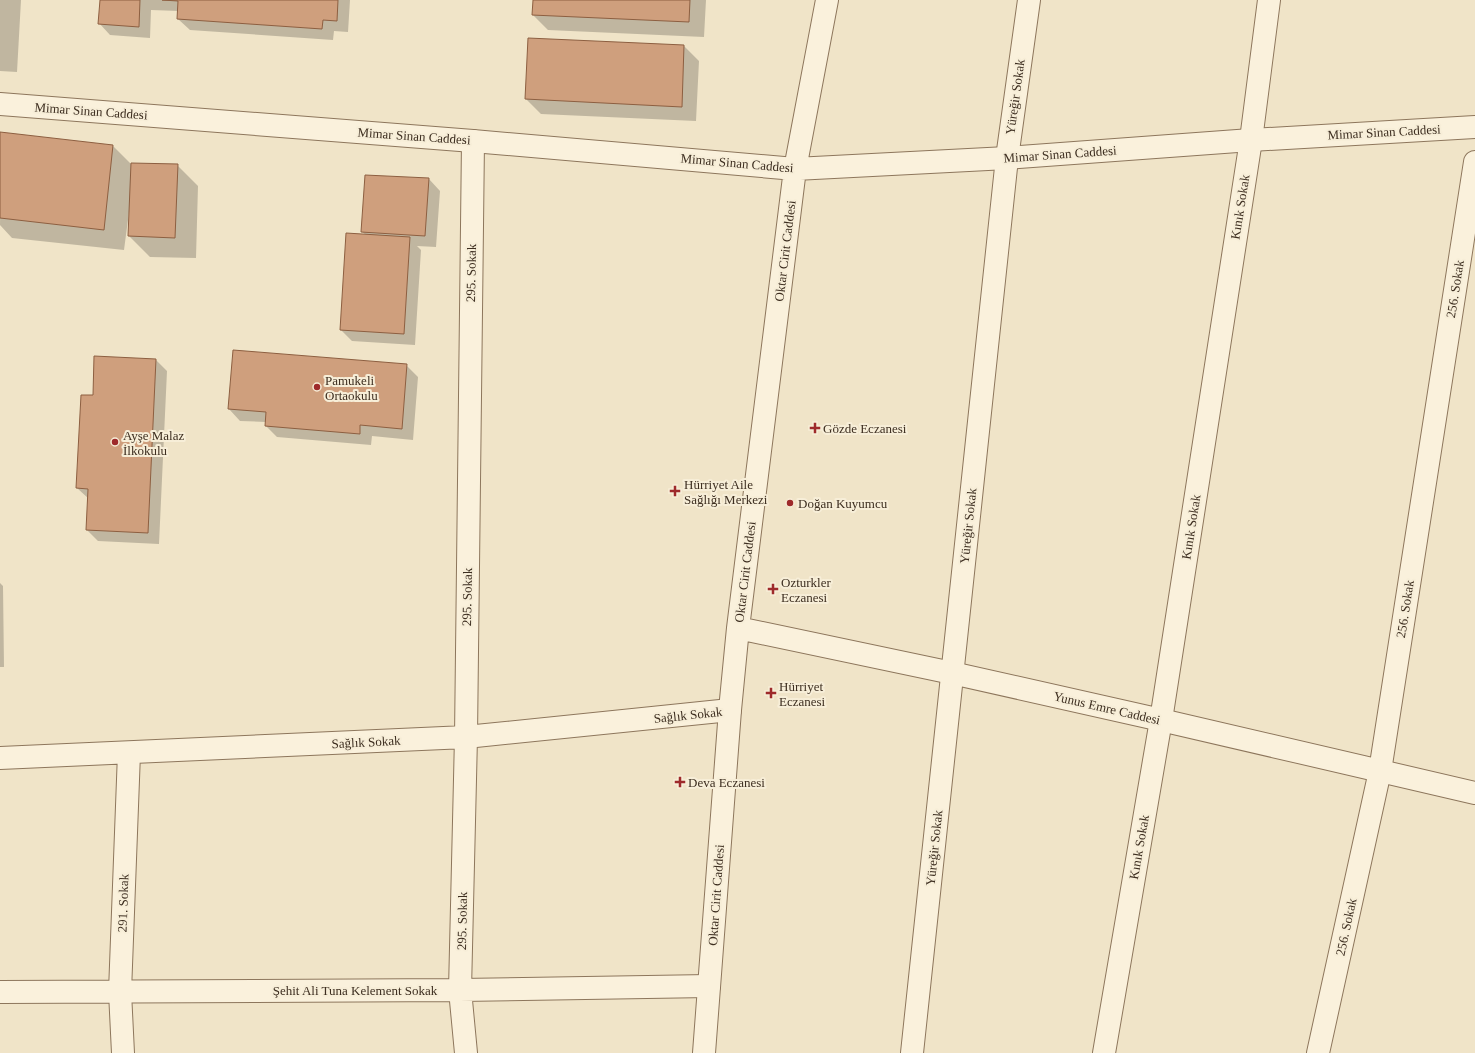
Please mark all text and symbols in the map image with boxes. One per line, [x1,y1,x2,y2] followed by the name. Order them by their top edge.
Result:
[1002,58,1028,136] street label: Yüreğir Sokak
[34,100,148,122] street label: Mimar Sinan Caddesi
[1327,122,1441,142] street label: Mimar Sinan Caddesi
[357,125,471,147] street label: Mimar Sinan Caddesi
[1003,143,1117,165] street label: Mimar Sinan Caddesi
[680,151,795,175] street label: Mimar Sinan Caddesi
[1227,173,1253,240] street label: Kınık Sokak
[771,199,799,302] street label: Oktar Cirit Caddesi
[463,243,479,302] street label: 295. Sokak
[1443,258,1467,319] street label: 256. Sokak
[325,373,378,403] place label: Pamukeli Ortaokulu
[312,382,322,392] marker: Pamukeli Ortaokulu
[823,421,907,436] place label: Gözde Eczanesi
[810,423,820,433] marker: Gözde Eczanesi
[123,428,184,458] place label: Ayşe Malaz İlkokulu
[110,437,120,447] marker: Ayşe Malaz İlkokulu
[684,477,768,507] place label: Hürriyet Aile Sağlığı Merkezi
[669,485,681,497] marker: Hürriyet Aile Sağlığı Merkezi
[957,487,979,565] street label: Yüreğir Sokak
[1178,493,1204,560] street label: Kınık Sokak
[798,496,888,511] place label: Doğan Kuyumcu
[785,498,795,508] marker: Doğan Kuyumcu
[731,520,759,623] street label: Oktar Cirit Caddesi
[459,567,475,626] street label: 295. Sokak
[781,575,831,605] place label: Ozturkler Eczanesi
[1393,578,1417,639] street label: 256. Sokak
[768,584,778,594] marker: Ozturkler Eczanesi
[779,679,826,709] place label: Hürriyet Eczanesi
[766,688,776,698] marker: Hürriyet Eczanesi
[1052,688,1162,728] street label: Yunus Emre Caddesi
[653,704,724,726] street label: Sağlık Sokak
[331,733,401,751] street label: Sağlık Sokak
[688,775,765,790] place label: Deva Eczanesi
[675,777,685,787] marker: Deva Eczanesi
[923,809,945,887] street label: Yüreğir Sokak
[1126,813,1152,880] street label: Kınık Sokak
[705,843,727,946] street label: Oktar Cirit Caddesi
[114,873,132,932] street label: 291. Sokak
[454,891,470,950] street label: 295. Sokak
[1333,896,1360,957] street label: 256. Sokak
[273,983,438,998] street label: Şehit Ali Tuna Kelement Sokak

